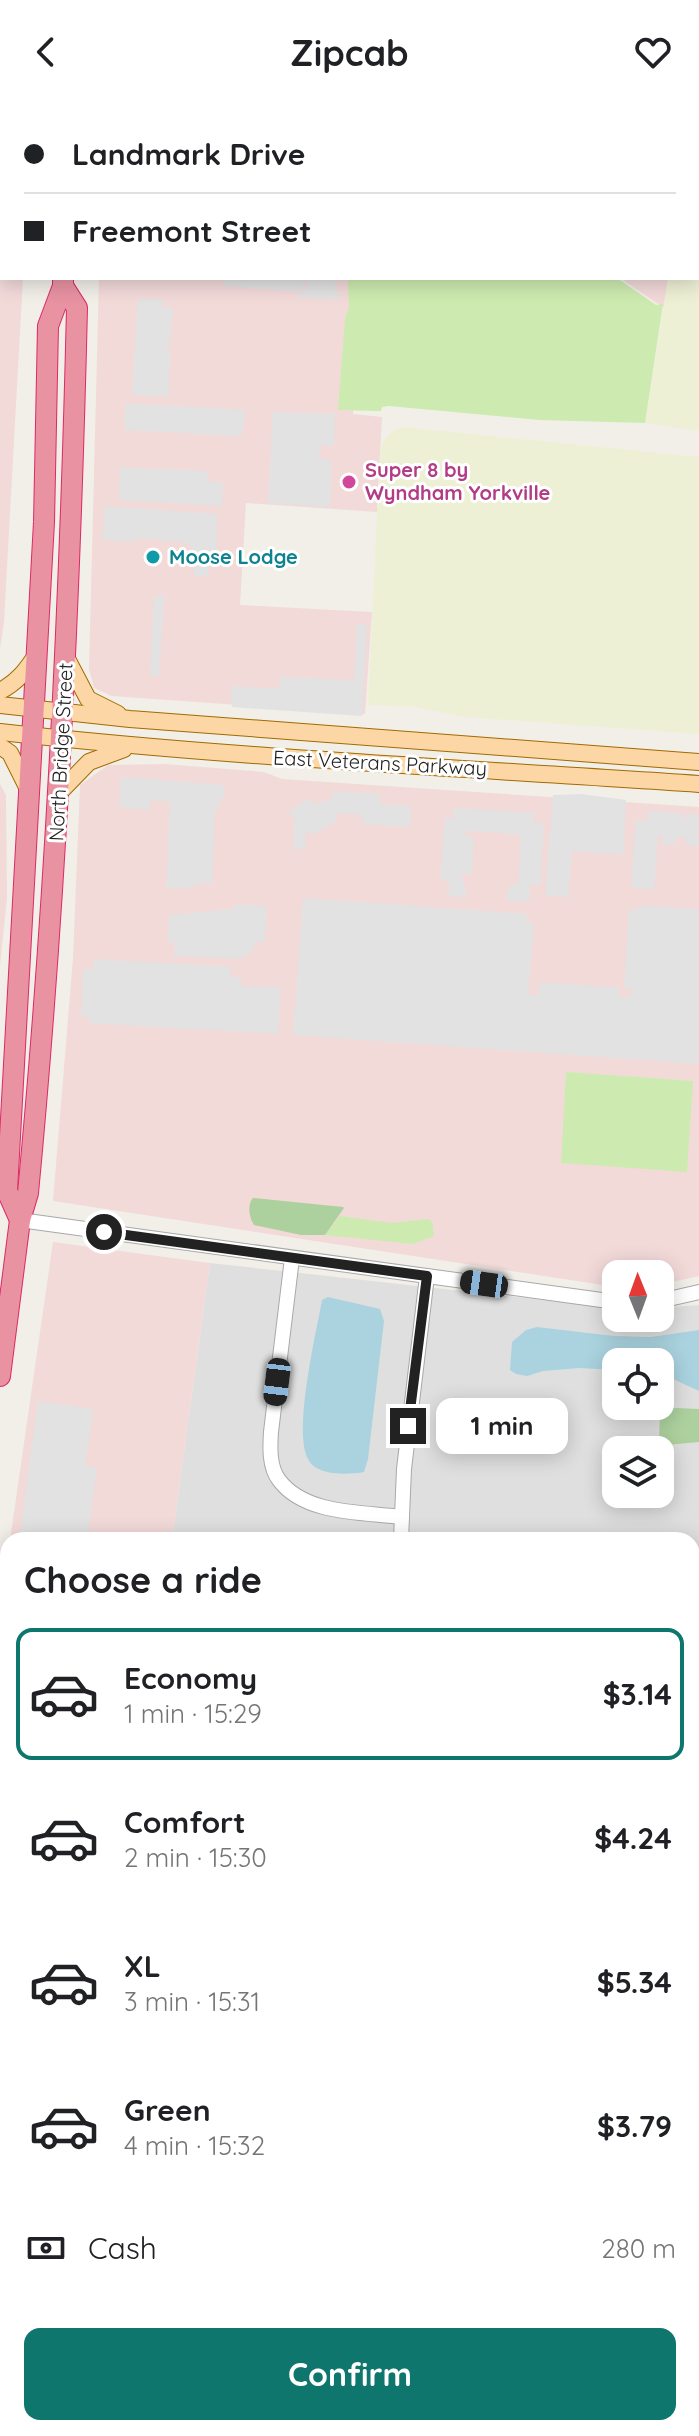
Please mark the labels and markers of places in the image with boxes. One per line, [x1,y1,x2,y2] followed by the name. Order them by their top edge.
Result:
[365,457,550,505] place label: Super 8 by Wyndham Yorkville
[340,473,358,491] marker: Super 8 by Wyndham Yorkville
[169,544,298,569] place label: Moose Lodge
[144,548,162,566] marker: Moose Lodge

